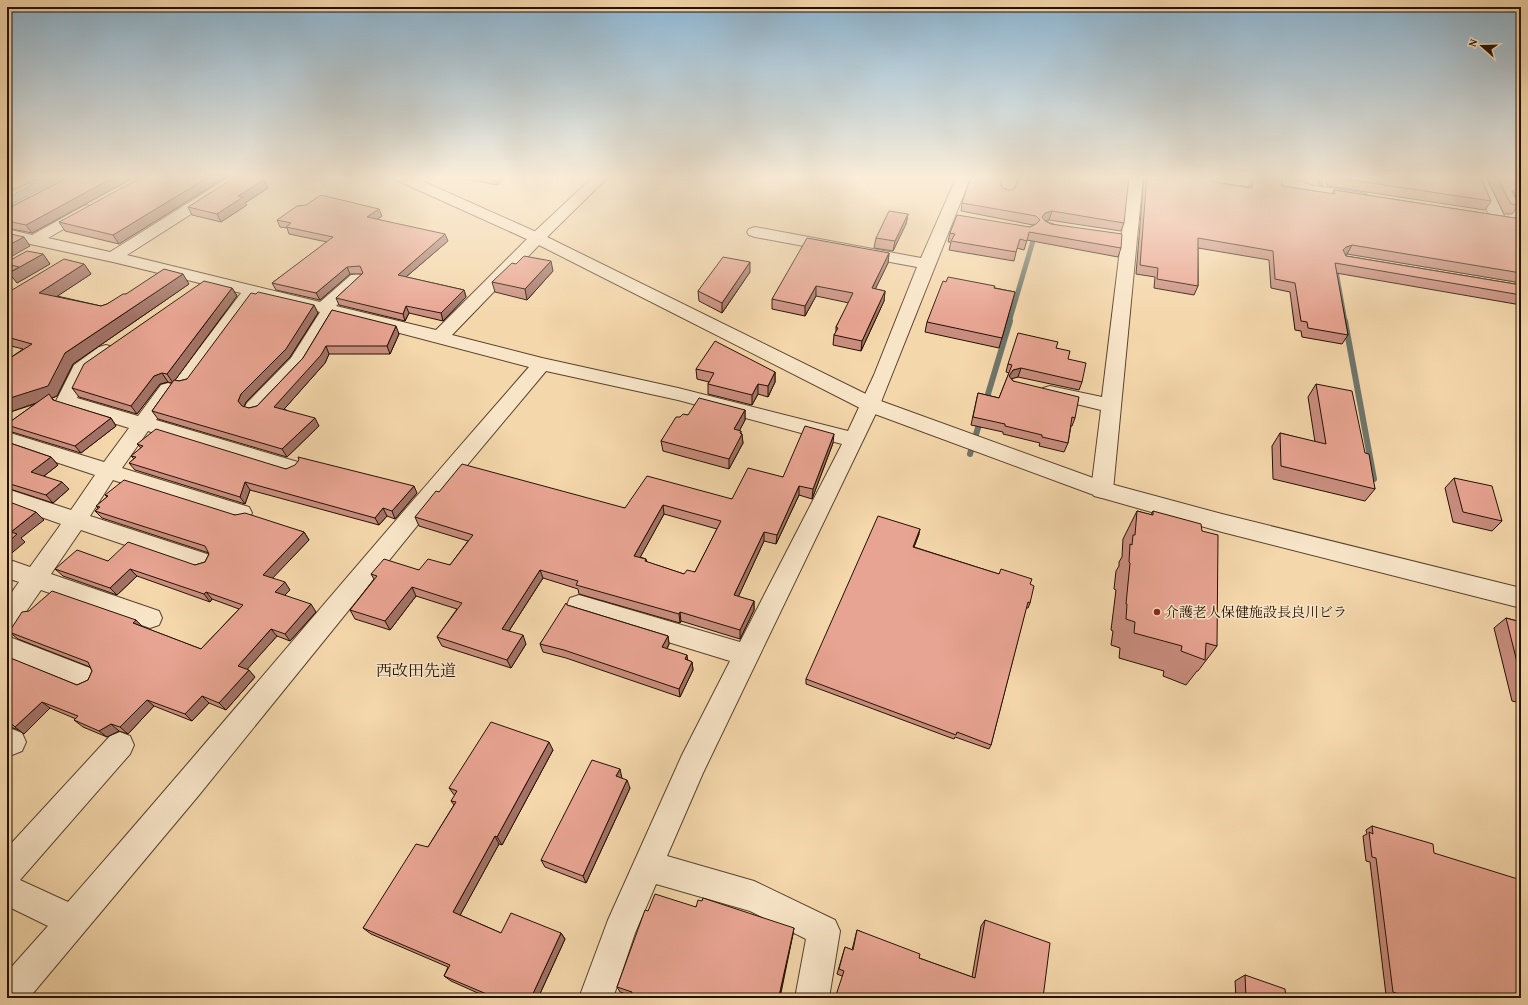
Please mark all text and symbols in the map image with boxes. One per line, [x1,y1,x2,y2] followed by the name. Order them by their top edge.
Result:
[1462,26,1502,66] north arrow
[1464,36,1482,49] text: N
[1165,602,1347,622] place label: 介護老人保健施設長良川ビラ
[1152,607,1162,617] marker: 介護老人保健施設長良川ビラ
[376,658,456,682] district label: 西改田先道

